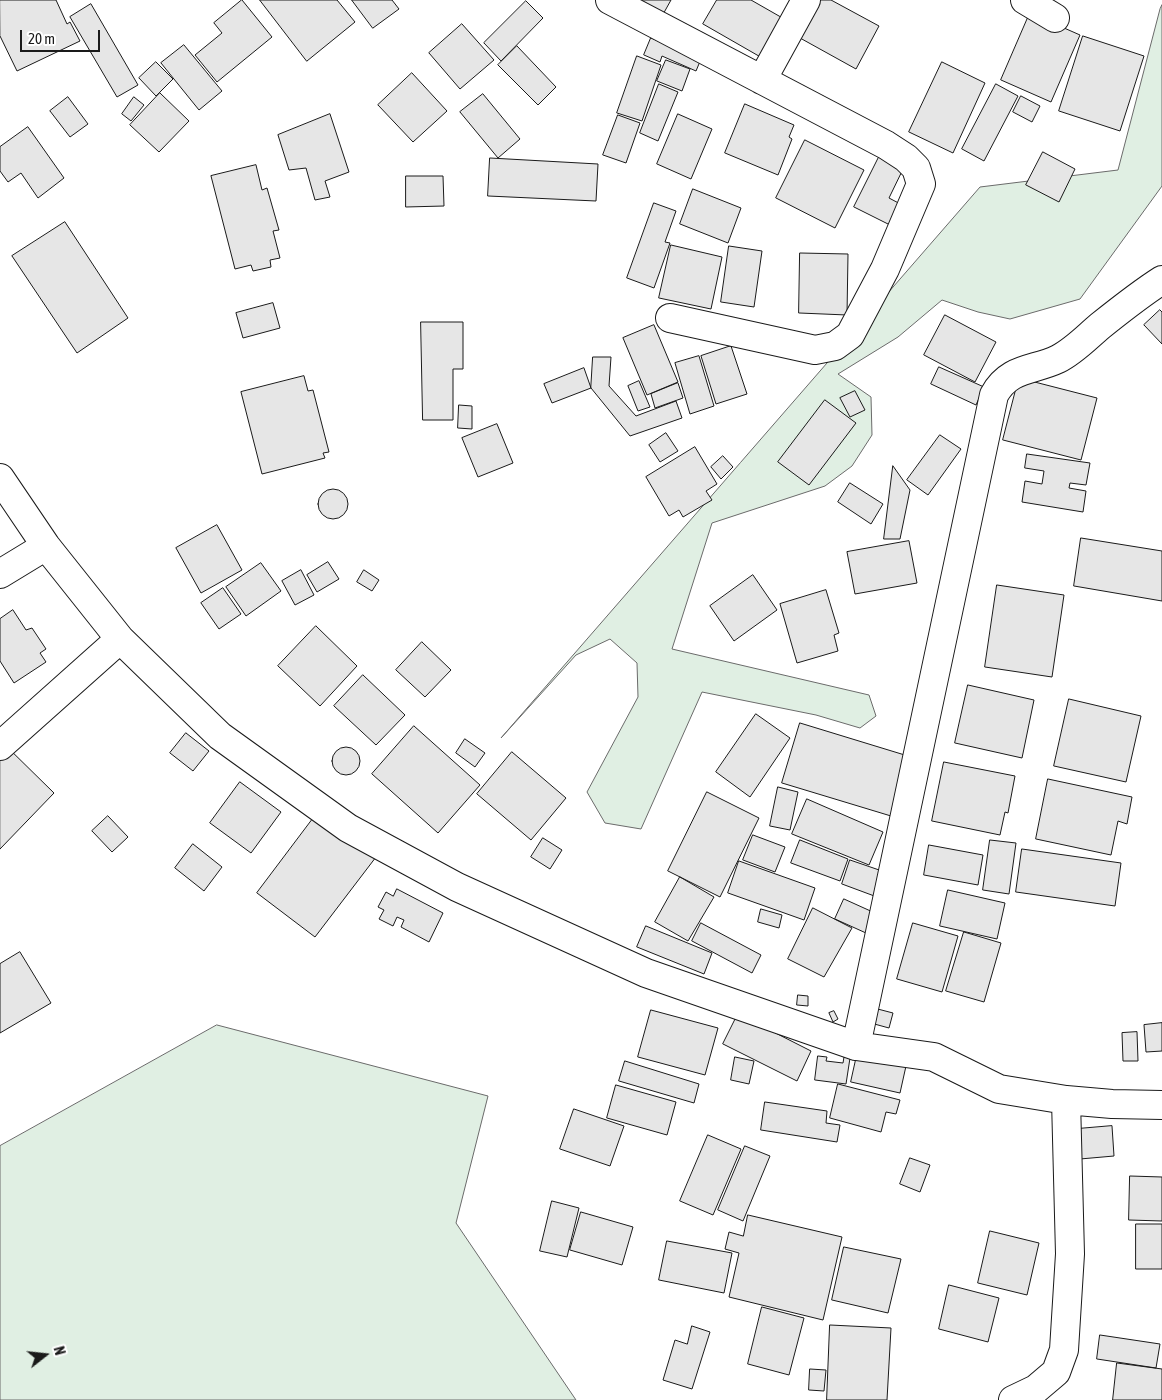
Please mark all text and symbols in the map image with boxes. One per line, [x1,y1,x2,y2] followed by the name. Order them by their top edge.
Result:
[22,20,102,52] scale bar
[28,30,55,47] text: 20 m
[20,1330,70,1380] north arrow
[51,1345,68,1357] text: N

